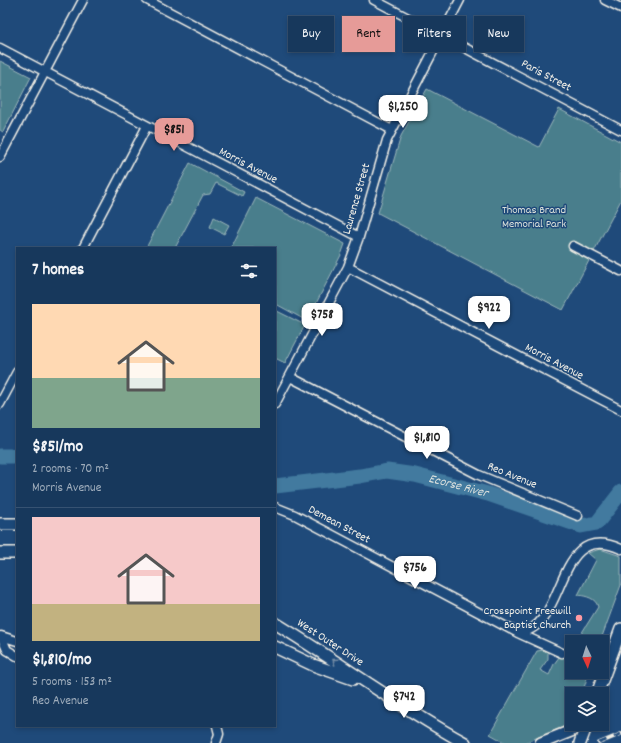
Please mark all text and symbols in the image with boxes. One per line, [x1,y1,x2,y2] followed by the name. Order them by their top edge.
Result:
[288,16,334,52] chip: Buy
[342,16,395,52] chip: Rent
[403,16,466,52] chip: Filters
[474,16,524,52] chip: New
[518,56,575,97] street label: Paris Street
[370,95,436,129] pin: $1,250
[388,98,418,117] text: $1,250
[150,118,198,152] pin: $851
[164,121,184,140] text: $851
[216,143,280,189] street label: Morris Avenue
[339,161,375,236] street label: Laurence Street
[502,202,566,233] park label: Thomas Brand Memorial Park
[32,259,84,283] text: 7 homes
[238,260,260,282] icon: filters
[465,296,513,330] pin: $922
[477,299,501,318] text: $922
[298,303,346,337] pin: $758
[311,306,333,325] text: $758
[110,330,182,402] icon: home
[522,339,586,385] street label: Morris Avenue
[394,426,460,460] pin: $1,810
[413,429,441,448] text: $1,810
[32,436,83,460] text: $851/mo
[485,458,539,494] street label: Reo Avenue
[32,460,109,479] text: 2 rooms · 70 m²
[426,469,492,504] water label: Ecorse River
[32,479,101,498] text: Morris Avenue
[305,502,374,549] street label: Demean Street
[110,543,182,615] icon: home
[391,556,439,590] pin: $756
[403,559,427,578] text: $756
[483,603,571,634] place label: Crosspoint Freewill Baptist Church
[574,613,584,623] marker: Crosspoint Freewill Baptist Church
[293,615,367,671] street label: West Outer Drive
[565,635,609,679] north arrow
[565,635,609,731] map controls
[32,649,91,673] text: $1,810/mo
[333,659,340,666] one-way arrow
[32,673,112,692] text: 5 rooms · 153 m²
[380,685,428,719] pin: $742
[565,687,609,731] button: layers
[393,688,415,707] text: $742
[32,692,88,711] text: Reo Avenue

